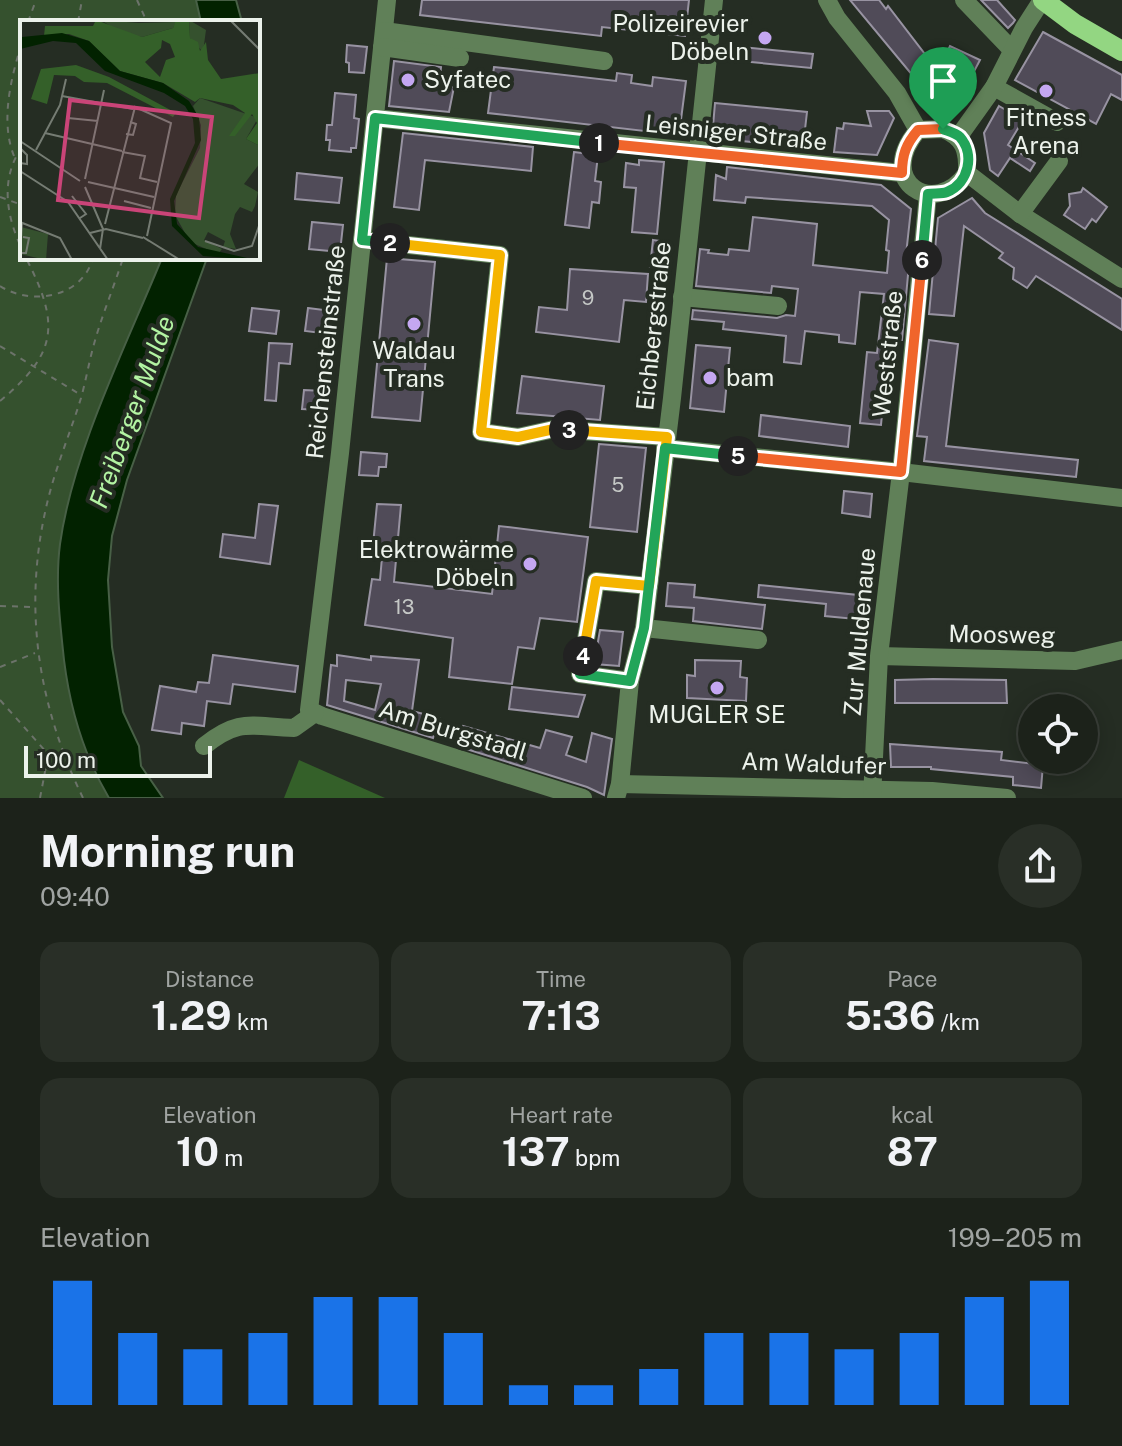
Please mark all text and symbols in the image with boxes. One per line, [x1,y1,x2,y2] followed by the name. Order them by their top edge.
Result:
[613,9,749,65] place label: Polizeirevier Döbeln
[20,20,260,260] inset map
[756,29,774,47] marker: Polizeirevier Döbeln
[909,47,977,129] pin
[921,59,965,103] icon: arrive
[424,65,511,93] place label: Syfatec
[399,71,417,89] marker: Syfatec
[1037,82,1055,100] marker: Fitness Arena
[1005,103,1087,159] place label: Fitness Arena
[644,109,829,155] street label: Leisniger Straße
[579,123,619,163] pin: 1
[594,130,604,156] text: 1
[370,223,410,263] pin: 2
[383,230,397,256] text: 2
[630,240,676,412] street label: Eichbergstraße
[902,240,942,280] pin: 6
[300,244,350,460] street label: Reichensteinstraße
[915,247,929,273] text: 6
[582,286,594,310] house number: 9
[866,289,908,419] street label: Weststraße
[82,311,181,512] water label: Freiberger Mulde
[405,315,423,333] marker: Waldau Trans
[372,336,456,392] place label: Waldau Trans
[726,363,774,391] place label: bam
[701,369,719,387] marker: bam
[549,410,589,450] pin: 3
[562,417,576,443] text: 3
[718,436,758,476] pin: 5
[731,443,745,469] text: 5
[612,473,624,497] house number: 5
[359,535,514,591] place label: Elektrowärme Döbeln
[838,546,880,717] street label: Zur Muldenaue
[521,555,539,573] marker: Elektrowärme Döbeln
[394,595,414,619] house number: 13
[948,619,1056,649] street label: Moosweg
[563,636,603,676] pin: 4
[576,643,590,669] text: 4
[708,679,726,697] marker: MUGLER SE
[376,694,531,766] street label: Am Burgstadl
[1018,694,1098,774] map controls
[1018,694,1098,774] button: locate
[648,700,786,728] place label: MUGLER SE
[24,742,212,778] scale bar
[741,746,887,780] street label: Am Waldufer
[36,747,96,773] text: 100 m
[998,824,1082,908] button: share
[40,825,295,877] text: Morning run
[40,881,110,912] text: 09:40
[165,966,254,992] text: Distance
[536,966,586,992] text: Time
[887,966,937,992] text: Pace
[151,992,232,1039] text: 1.29
[521,992,601,1039] text: 7:13
[845,992,935,1039] text: 5:36
[232,1009,268,1035] text: km
[935,1009,980,1035] text: /km
[163,1102,256,1128] text: Elevation
[509,1102,613,1128] text: Heart rate
[891,1102,934,1128] text: kcal
[176,1128,219,1175] text: 10
[502,1128,570,1175] text: 137
[887,1128,938,1175] text: 87
[219,1145,243,1171] text: m
[570,1145,620,1171] text: bpm
[40,1222,150,1253] text: Elevation
[948,1222,1082,1253] text: 199–205 m

